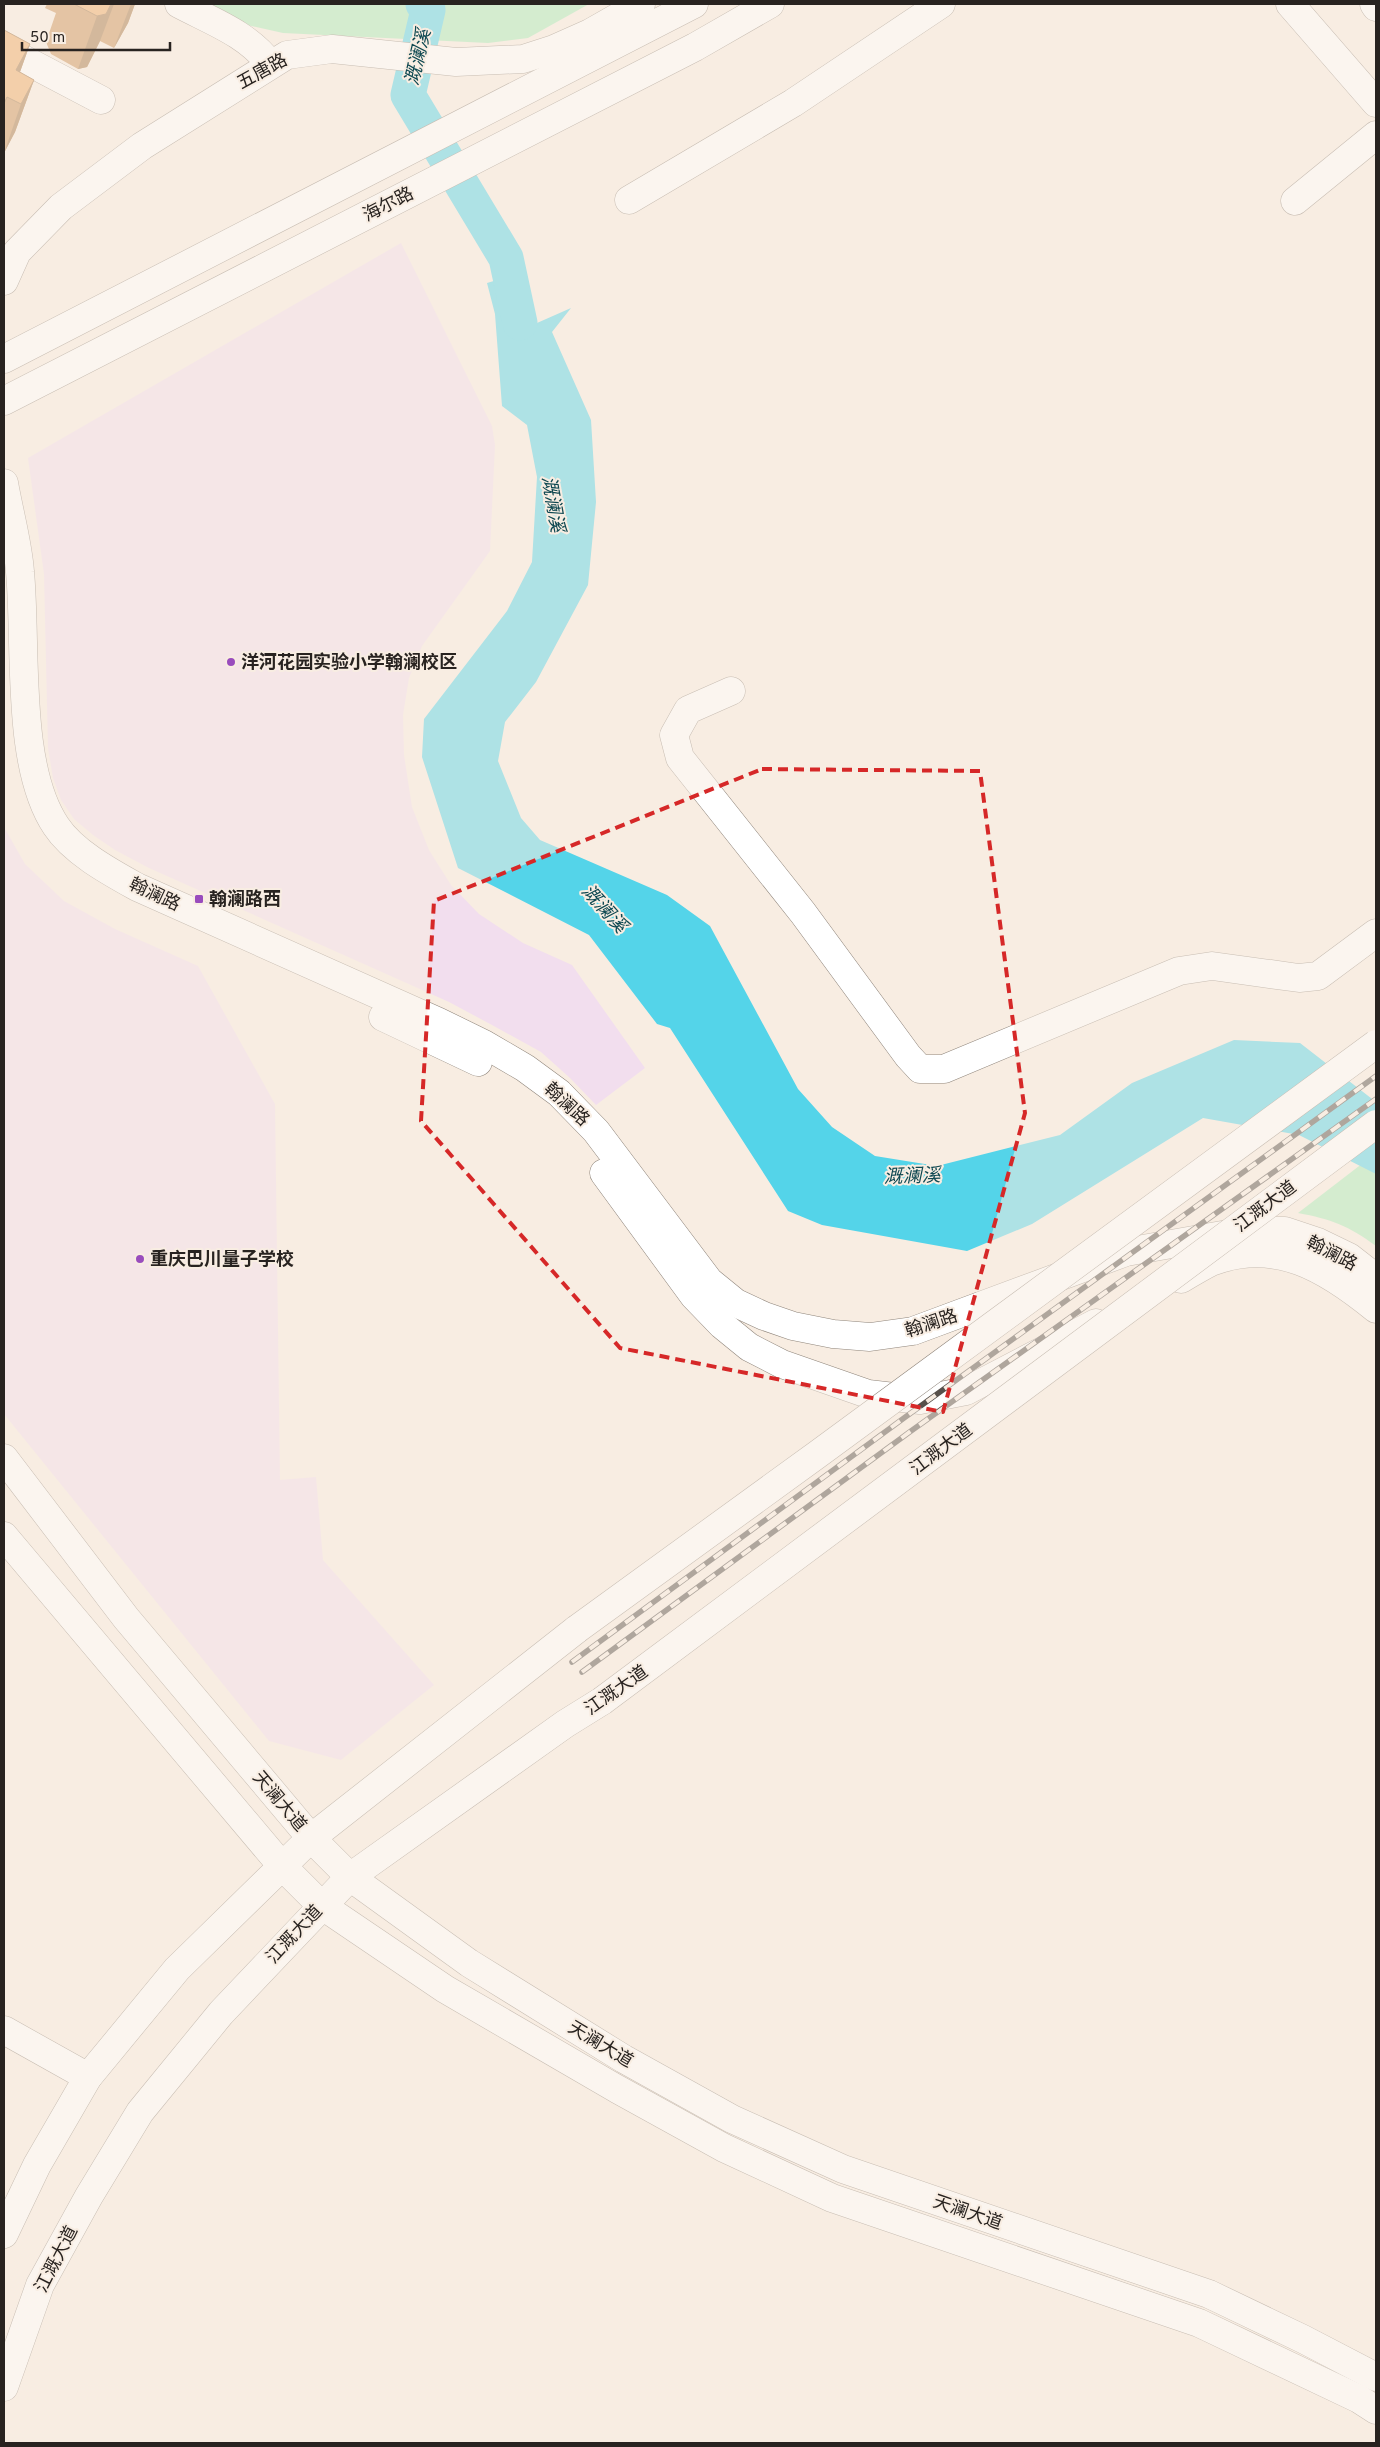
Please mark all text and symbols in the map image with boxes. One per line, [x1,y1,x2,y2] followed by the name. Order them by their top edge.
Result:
[22,20,170,52] scale bar
[401,25,438,88] water label: 溉澜溪
[30,29,65,48] text: 50 m
[234,49,292,95] street label: 五唐路
[359,183,418,228] street label: 海尔路
[535,474,569,536] water label: 溉澜溪
[241,652,457,675] place label: 洋河花园实验小学翰澜校区
[225,656,237,668] marker: 洋河花园实验小学翰澜校区
[125,874,184,917] street label: 翰澜路
[576,880,633,940] water label: 溉澜溪
[209,889,281,912] place label: 翰澜路西
[193,893,205,905] marker: 翰澜路西
[538,1078,594,1132] street label: 翰澜路
[883,1164,943,1190] water label: 溉澜溪
[1230,1176,1302,1238] street label: 江溉大道
[1302,1232,1361,1277] street label: 翰澜路
[150,1249,294,1272] place label: 重庆巴川量子学校
[134,1253,146,1265] marker: 重庆巴川量子学校
[902,1305,961,1344] street label: 翰澜路
[906,1419,978,1481] street label: 江溉大道
[581,1661,653,1721] street label: 江溉大道
[247,1767,311,1837] street label: 天澜大道
[262,1901,328,1969] street label: 江溉大道
[563,2017,637,2074] street label: 天澜大道
[930,2191,1005,2236] street label: 天澜大道
[31,2222,84,2297] street label: 江溉大道

